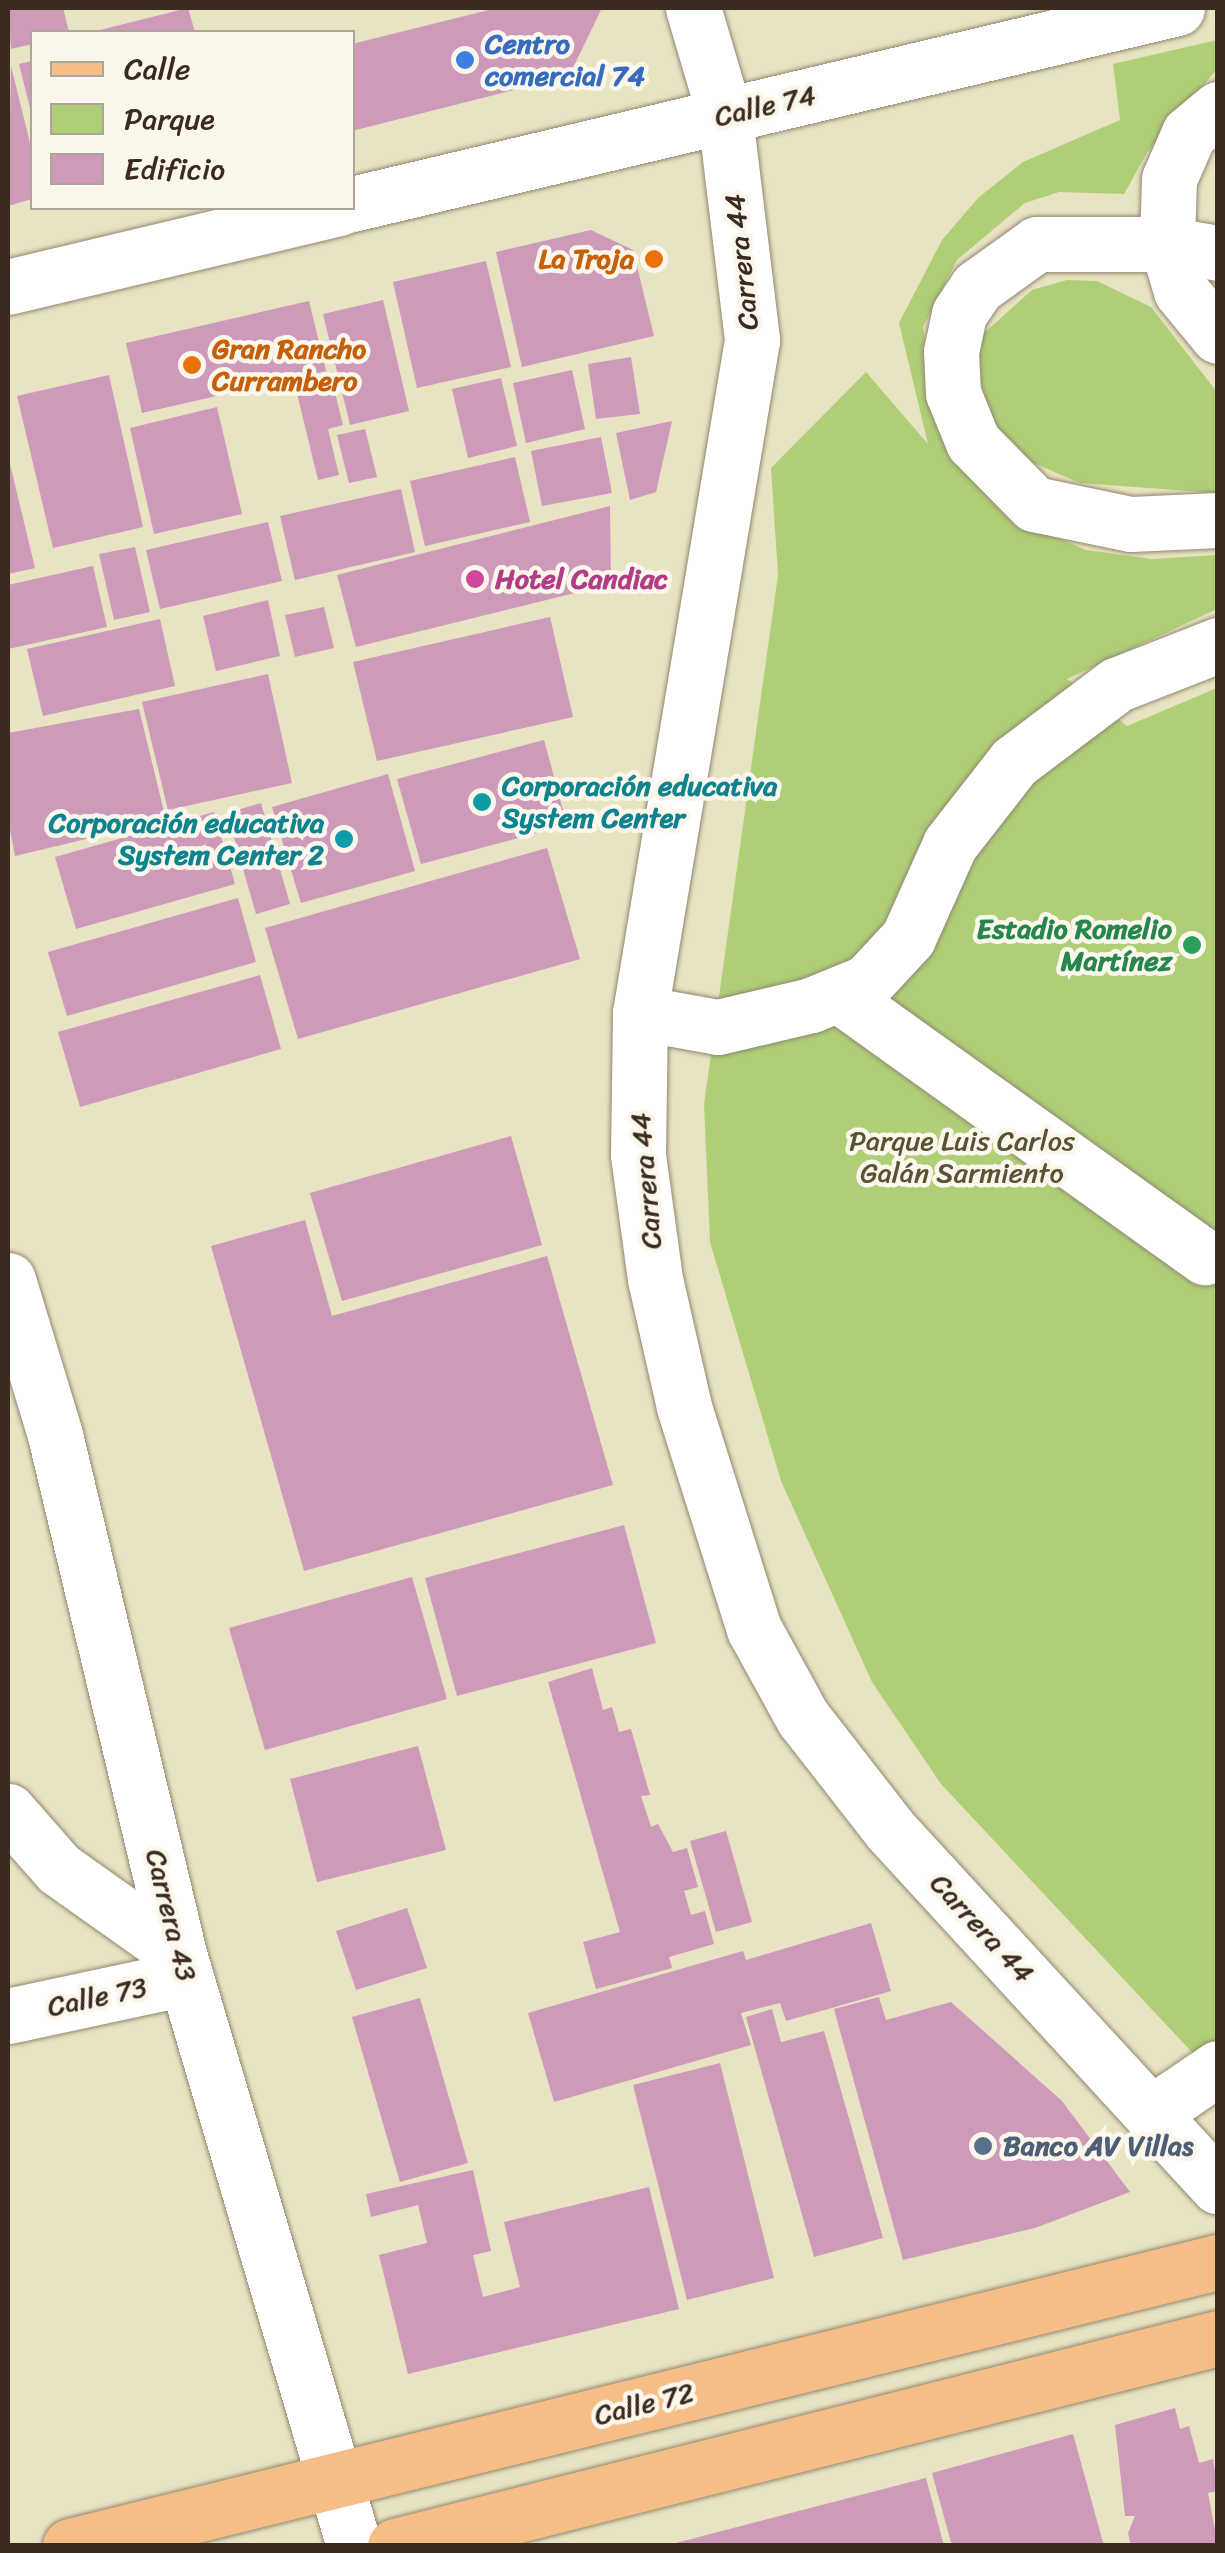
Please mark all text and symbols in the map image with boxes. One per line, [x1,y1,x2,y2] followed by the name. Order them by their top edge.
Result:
[485,27,645,93] place label: Centro comercial 74
[30,30,355,210] legend
[124,42,190,96] text: Calle
[454,49,476,71] marker: Centro comercial 74
[711,78,819,134] street label: Calle 74
[124,92,215,146] text: Parque
[124,142,225,196] text: Edificio
[718,192,766,332] street label: Carrera 44
[538,242,634,276] place label: La Troja
[643,248,665,270] marker: La Troja
[212,332,366,398] place label: Gran Rancho Currambero
[181,354,203,376] marker: Gran Rancho Currambero
[495,562,668,596] place label: Hotel Candiac
[464,568,486,590] marker: Hotel Candiac
[502,769,776,835] place label: Corporación educativa System Center
[471,791,493,813] marker: Corporación educativa System Center
[50,806,324,872] place label: Corporación educativa System Center 2
[333,828,355,850] marker: Corporación educativa System Center 2
[977,912,1172,978] place label: Estadio Romelio Martínez
[1181,934,1203,956] marker: Estadio Romelio Martínez
[623,1111,669,1251] street label: Carrera 44
[850,1124,1074,1190] park label: Parque Luis Carlos Galán Sarmiento
[138,1846,204,1984] street label: Carrera 43
[923,1867,1041,1989] street label: Carrera 44
[44,1970,150,2024] street label: Calle 73
[1003,2129,1193,2163] place label: Banco AV Villas
[972,2135,994,2157] marker: Banco AV Villas
[591,2375,697,2433] street label: Calle 72

